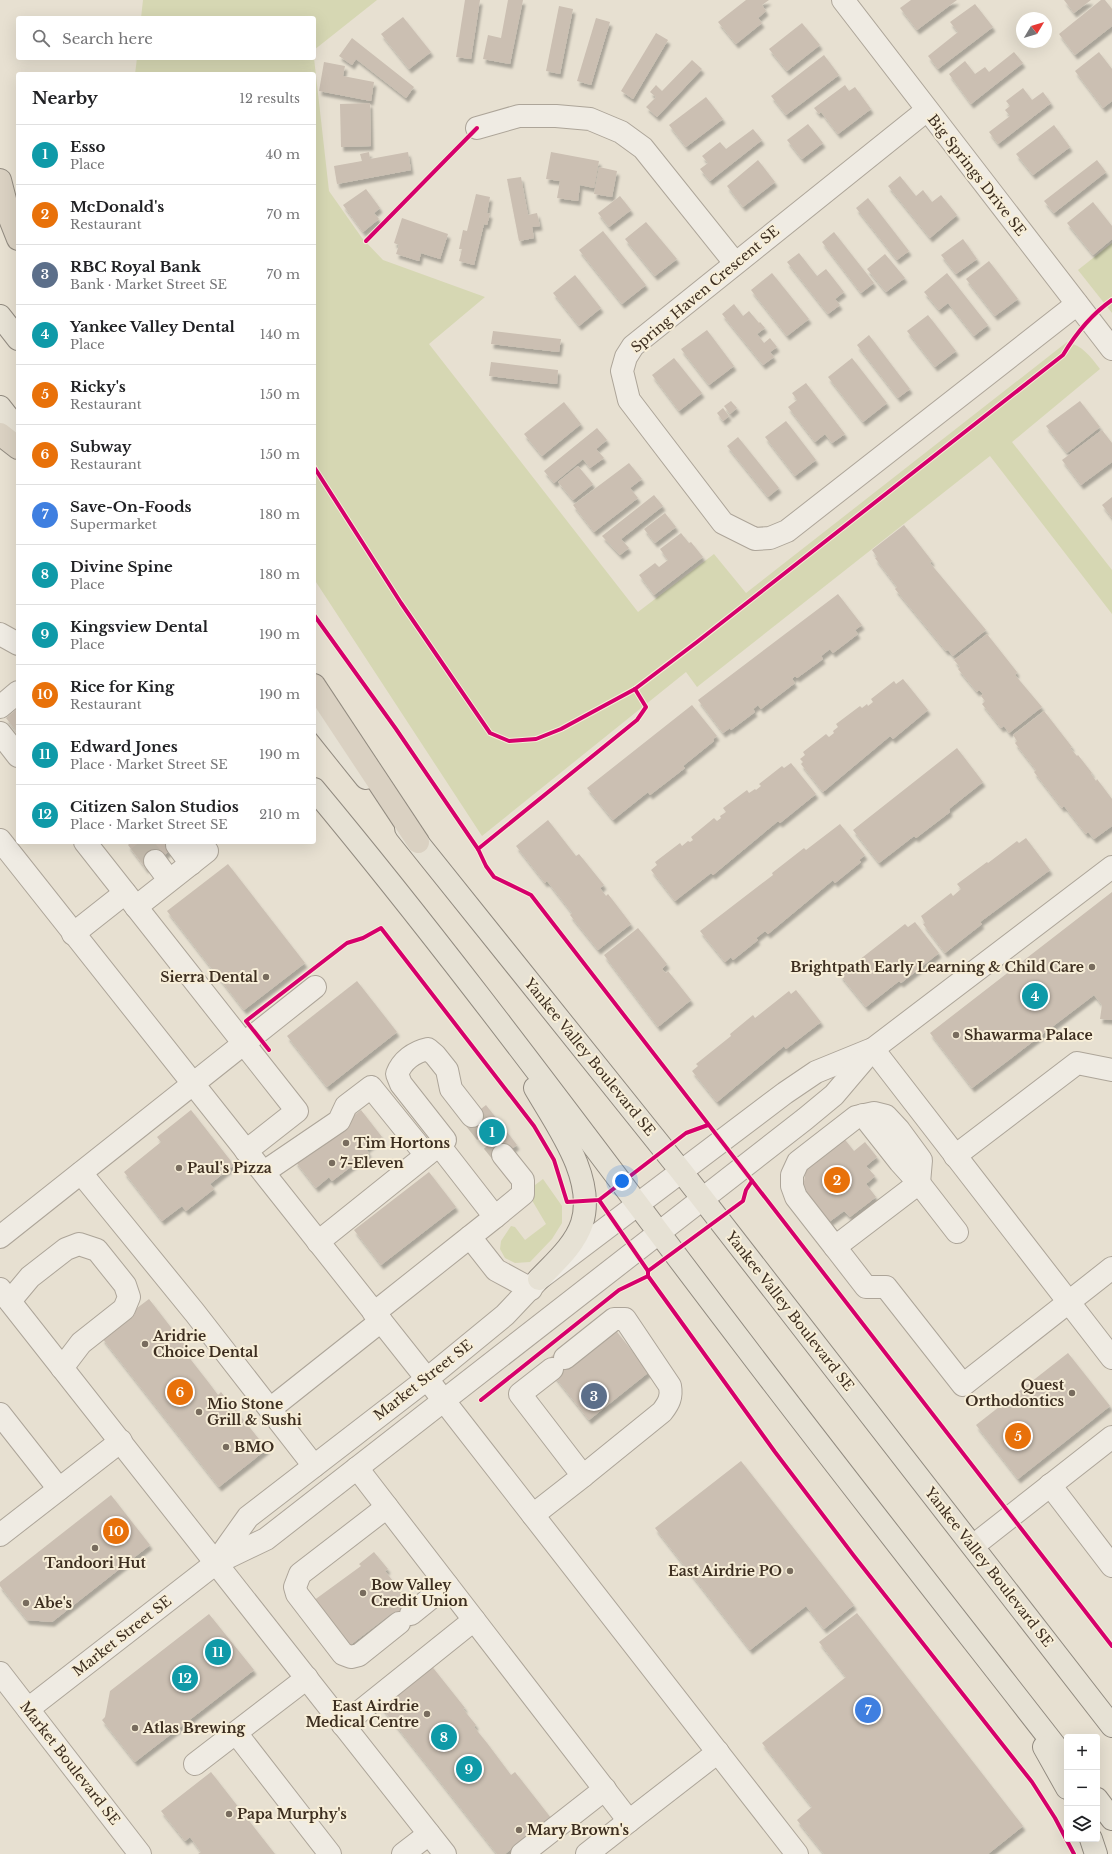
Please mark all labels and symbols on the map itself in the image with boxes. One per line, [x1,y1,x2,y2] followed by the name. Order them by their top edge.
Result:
[1016,12,1052,48] north arrow
[924,111,1030,239] street label: Big Springs Drive SE
[627,222,783,356] street label: Spring Haven Crescent SE
[790,958,1084,976] place label: Brightpath Early Learning & Child Care
[1087,962,1097,972] marker: Brightpath Early Learning & Child Care
[160,968,258,986] place label: Sierra Dental
[261,972,271,982] marker: Sierra Dental
[520,974,659,1140] street label: Yankee Valley Boulevard SE
[1022,981,1048,1011] pin: 4
[964,1026,1093,1044] place label: Shawarma Palace
[951,1030,961,1040] marker: Shawarma Palace
[479,1117,505,1147] pin: 1
[354,1134,451,1152] place label: Tim Hortons
[341,1138,351,1148] marker: Tim Hortons
[340,1154,404,1172] place label: 7-Eleven
[327,1158,337,1168] marker: 7-Eleven
[187,1159,272,1177] place label: Paul's Pizza
[174,1163,184,1173] marker: Paul's Pizza
[824,1165,850,1195] pin: 2
[612,1171,632,1191] your location
[721,1227,858,1394] street label: Yankee Valley Boulevard SE
[152,1327,258,1361] place label: Aridrie Choice Dental
[370,1336,476,1424] street label: Market Street SE
[140,1339,150,1349] marker: Aridrie Choice Dental
[965,1376,1065,1410] place label: Quest Orthodontics
[167,1377,193,1407] pin: 6
[581,1381,607,1411] pin: 3
[1067,1388,1077,1398] marker: Quest Orthodontics
[207,1395,302,1429] place label: Mio Stone Grill & Sushi
[194,1407,204,1417] marker: Mio Stone Grill & Sushi
[1005,1421,1031,1451] pin: 5
[234,1438,274,1456] place label: BMO
[221,1442,231,1452] marker: BMO
[920,1483,1057,1650] street label: Yankee Valley Boulevard SE
[103,1516,129,1546] pin: 10
[90,1543,100,1553] marker: Tandoori Hut
[44,1554,146,1572] place label: Tandoori Hut
[668,1562,782,1580] place label: East Airdrie PO
[785,1566,795,1576] marker: East Airdrie PO
[371,1576,468,1610] place label: Bow Valley Credit Union
[358,1588,368,1598] marker: Bow Valley Credit Union
[69,1592,175,1680] street label: Market Street SE
[33,1594,73,1612] place label: Abe's
[21,1598,31,1608] marker: Abe's
[205,1637,231,1667] pin: 11
[172,1663,198,1693] pin: 12
[855,1695,881,1725] pin: 7
[305,1697,419,1731] place label: East Airdrie Medical Centre
[16,1698,124,1828] street label: Market Boulevard SE
[422,1709,432,1719] marker: East Airdrie Medical Centre
[142,1719,246,1737] place label: Atlas Brewing
[431,1722,457,1752] pin: 8
[130,1723,140,1733] marker: Atlas Brewing
[456,1754,482,1784] pin: 9
[237,1805,347,1823] place label: Papa Murphy's
[224,1809,234,1819] marker: Papa Murphy's
[527,1821,629,1839] place label: Mary Brown's
[514,1825,524,1835] marker: Mary Brown's

